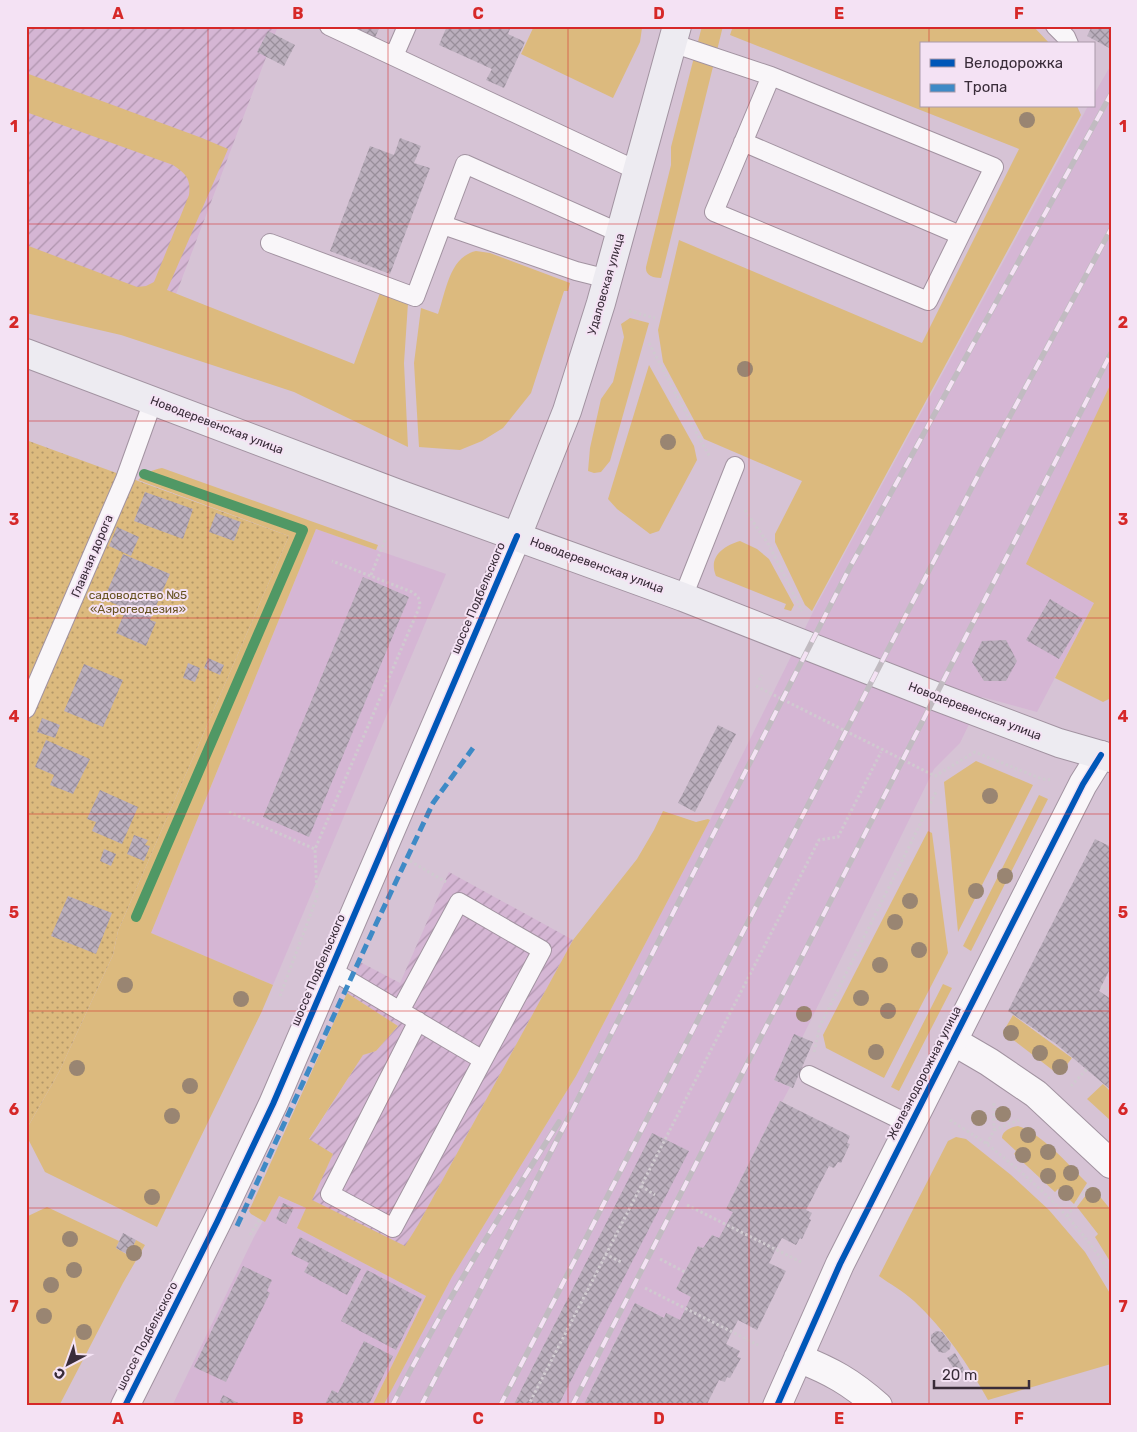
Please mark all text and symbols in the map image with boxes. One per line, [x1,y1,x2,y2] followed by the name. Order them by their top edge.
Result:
[112,4,124,23] text: A
[292,4,304,23] text: B
[472,4,484,23] text: C
[653,4,665,23] text: D
[834,4,844,23] text: E
[1014,4,1024,23] text: F
[920,42,1094,108] legend
[964,54,1063,72] text: Велодорожка
[964,78,1007,96] text: Тропа
[10,117,18,136] text: 1
[1119,117,1127,136] text: 1
[585,232,627,336] street label: Удаловская улица
[9,313,19,332] text: 2
[1118,313,1128,332] text: 2
[149,393,285,457] street label: Новодеревенская улица
[9,510,19,529] text: 3
[1118,510,1128,529] text: 3
[68,513,116,599] street label: Главная дорога
[528,534,666,596] street label: Новодеревенская улица
[448,540,508,656] street label: шоссе Подбельского
[89,588,187,616] park label: садоводство №5 «Аэрогеодезия»
[907,679,1043,743] street label: Новодеревенская улица
[9,707,20,726] text: 4
[1118,707,1129,726] text: 4
[9,903,19,922] text: 5
[1118,903,1128,922] text: 5
[288,912,348,1028] street label: шоссе Подбельского
[884,1004,964,1142] street label: Железнодорожная улица
[9,1100,19,1119] text: 6
[1118,1100,1128,1119] text: 6
[114,1279,181,1393] street label: шоссе Подбельского
[9,1297,19,1316] text: 7
[1118,1297,1128,1316] text: 7
[42,1340,92,1390] north arrow
[934,1357,1030,1389] scale bar
[50,1364,69,1383] text: С
[942,1366,977,1384] text: 20 m
[112,1409,124,1428] text: A
[292,1409,304,1428] text: B
[472,1409,484,1428] text: C
[653,1409,665,1428] text: D
[834,1409,844,1428] text: E
[1014,1409,1024,1428] text: F

